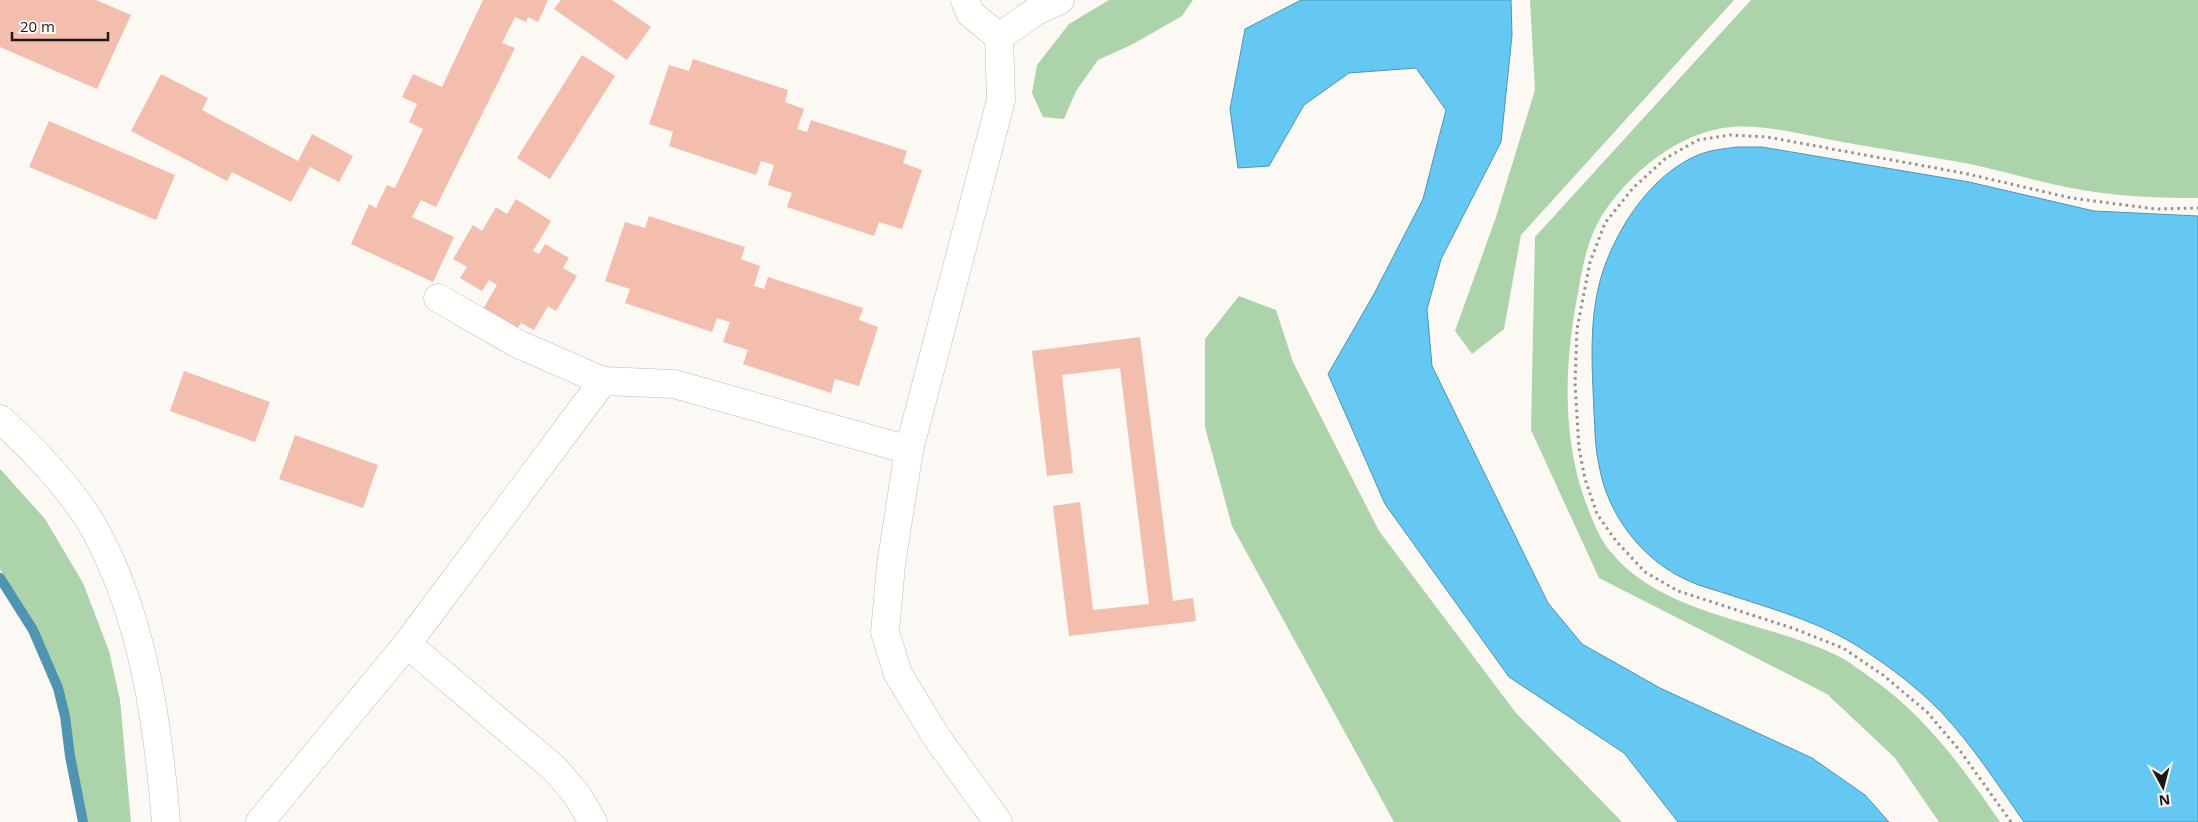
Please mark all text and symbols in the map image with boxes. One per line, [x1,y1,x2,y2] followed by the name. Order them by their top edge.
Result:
[12,10,109,42] scale bar
[20,16,55,36] text: 20 m
[2138,762,2188,812] north arrow
[2158,790,2171,811] text: N

